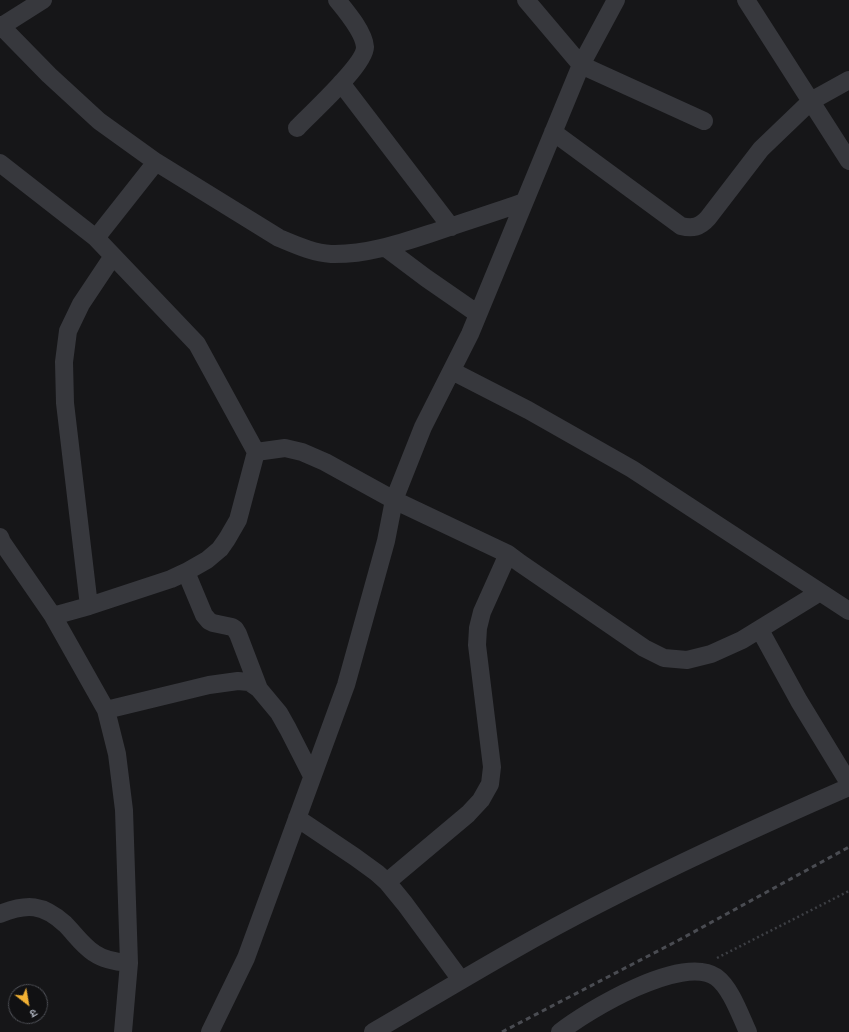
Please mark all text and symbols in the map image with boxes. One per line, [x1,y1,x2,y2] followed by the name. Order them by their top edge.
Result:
[8,984,48,1024] north arrow
[27,1006,40,1021] text: उ

